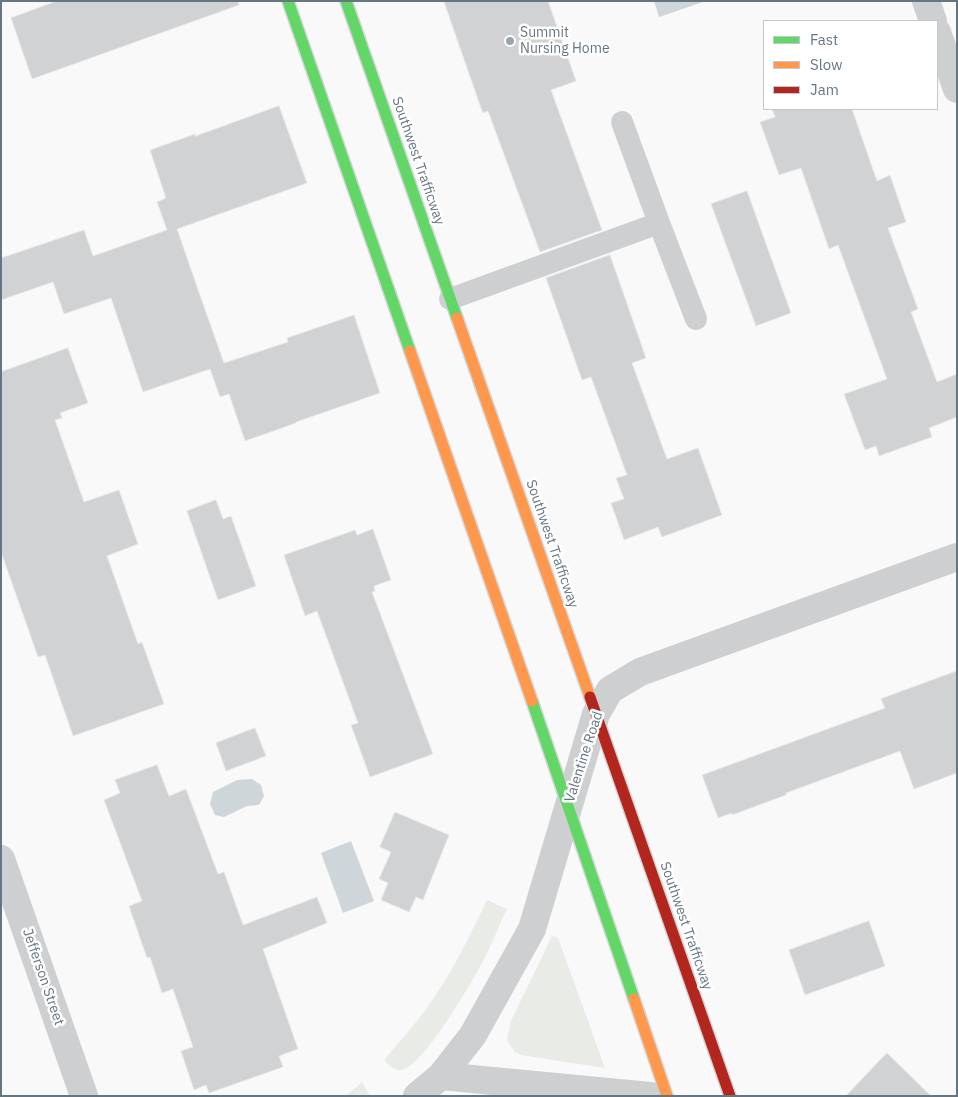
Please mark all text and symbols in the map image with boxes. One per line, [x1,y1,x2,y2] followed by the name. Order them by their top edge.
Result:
[763,20,938,110] legend
[520,25,610,58] place label: Summit Nursing Home
[810,30,838,49] text: Fast
[504,35,516,47] marker: Summit Nursing Home
[810,55,843,74] text: Slow
[810,80,839,99] text: Jam
[388,95,448,227] street label: Southwest Trafficway
[522,478,582,610] street label: Southwest Trafficway
[561,709,607,805] street label: Valentine Road
[656,860,716,992] street label: Southwest Trafficway
[19,927,67,1027] street label: Jefferson Street

